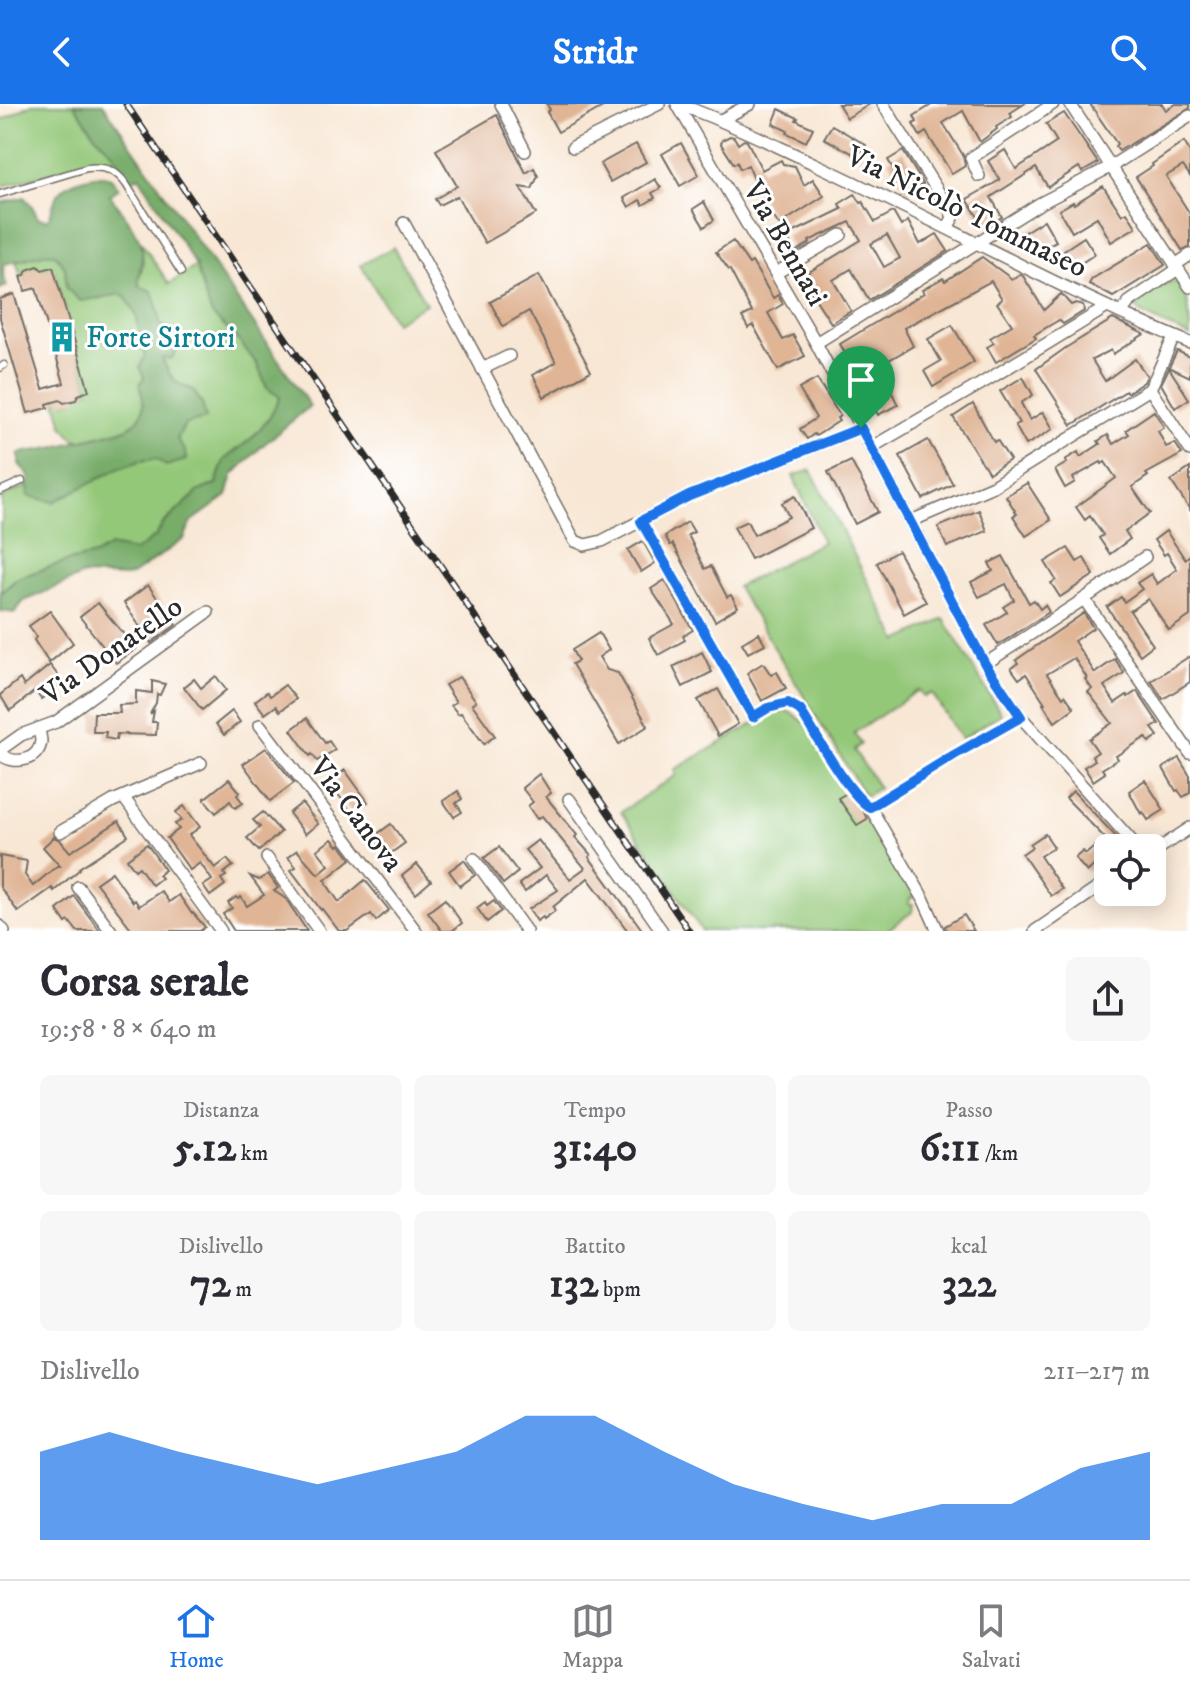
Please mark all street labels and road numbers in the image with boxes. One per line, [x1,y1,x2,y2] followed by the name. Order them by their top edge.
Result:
[839,138,1093,287] street label: Via Nicolò Tommaseo
[734,174,835,313] street label: Via Bennati
[33,589,190,714] street label: Via Donatello
[300,749,411,880] street label: Via Canova

